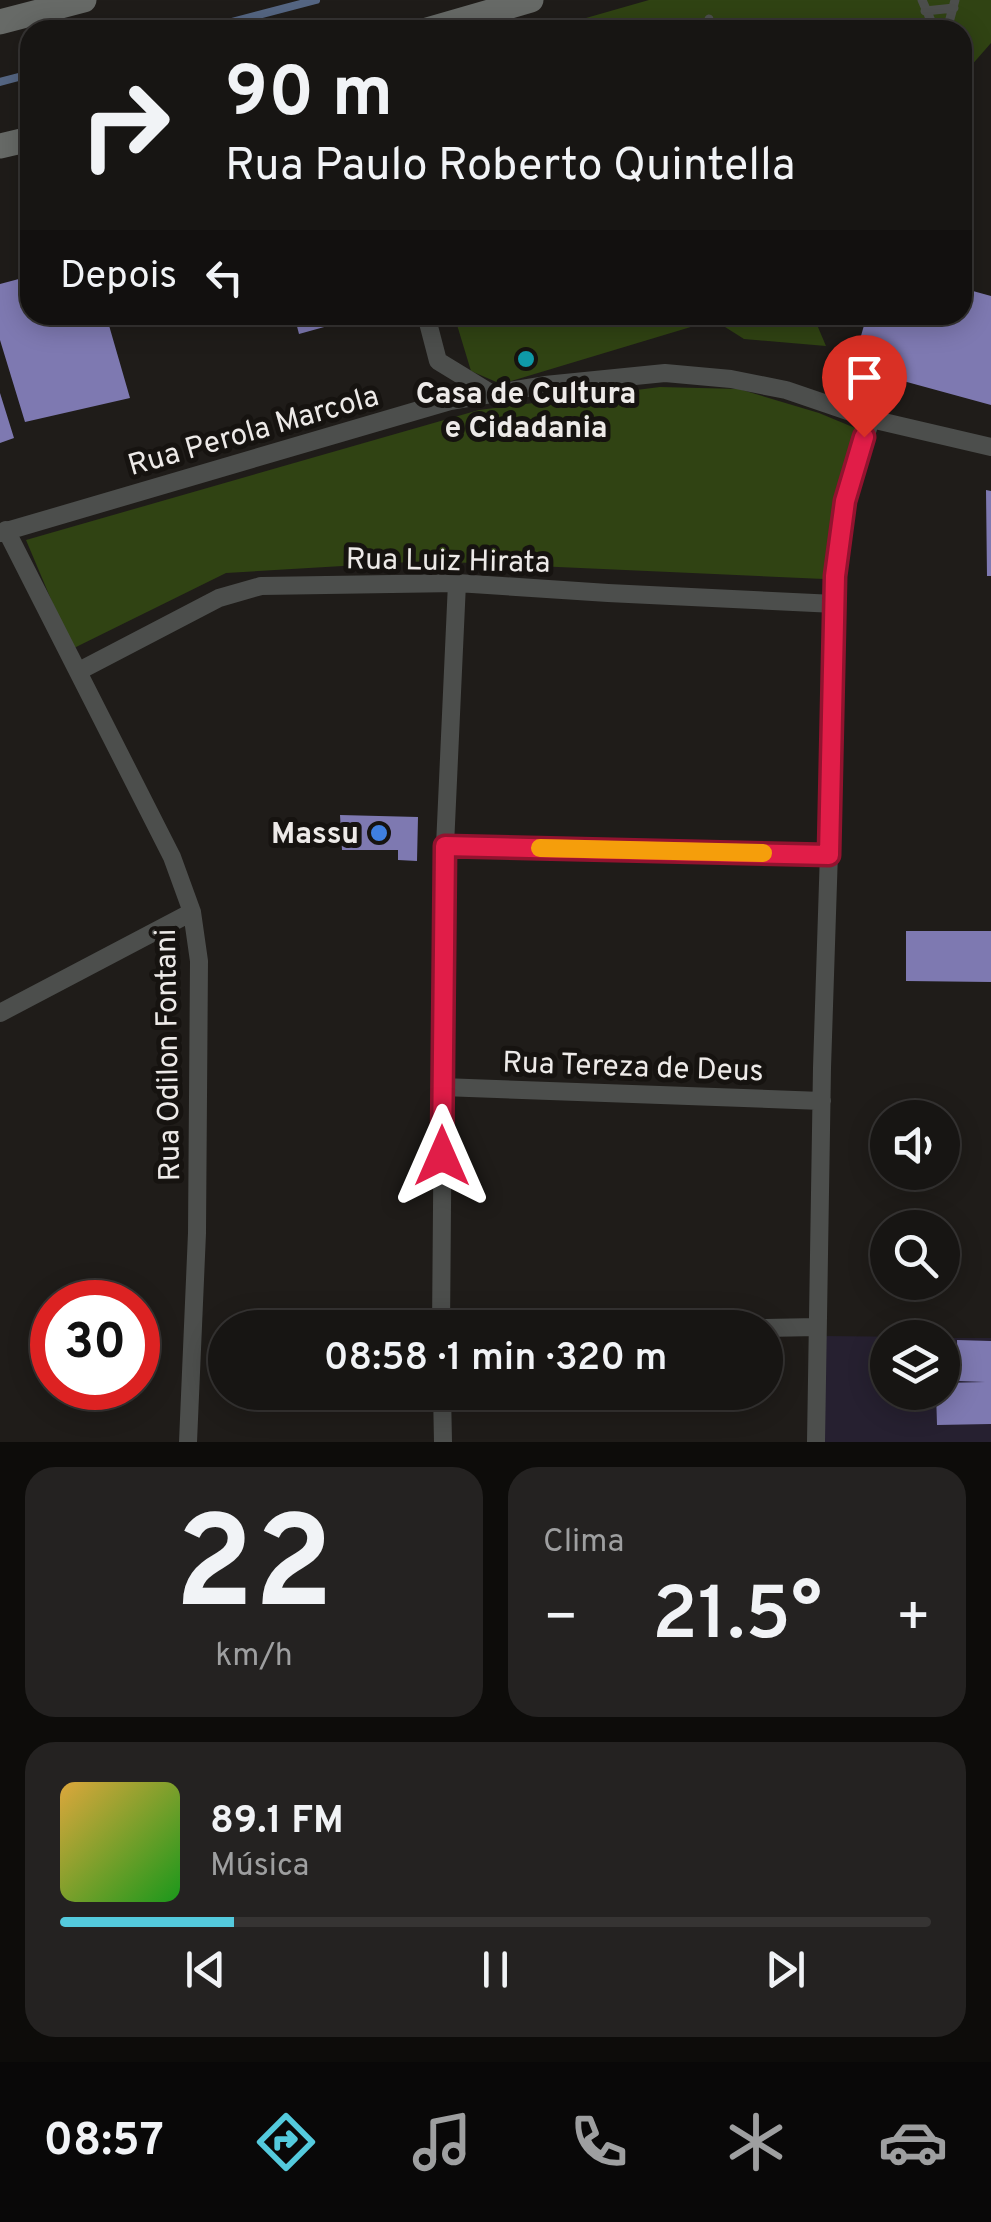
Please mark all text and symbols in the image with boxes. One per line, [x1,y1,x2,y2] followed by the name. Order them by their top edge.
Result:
[225,52,393,141] text: 90 m
[60,60,190,190] icon: right
[225,139,795,196] text: Rua Paulo Roberto Quintella
[197,250,252,305] icon: left
[60,253,177,302] text: Depois
[822,335,907,438] pin
[515,348,537,370] marker: Casa de Cultura e Cidadania
[837,350,892,405] icon: arrive
[416,377,636,448] place label: Casa de Cultura e Cidadania
[124,379,383,486] street label: Rua Perola Marcola
[345,542,551,583] street label: Rua Luiz Hirata
[271,817,359,854] place label: Massu
[368,822,390,844] marker: Massu
[149,928,190,1182] street label: Rua Odilon Fontani
[502,1045,764,1092] street label: Rua Tereza de Deus
[870,1100,960,1410] map controls
[870,1100,960,1190] button: sound
[390,1104,494,1208] position arrow
[870,1210,960,1300] button: search
[30,1280,160,1410] speed limit sign: 30
[870,1320,960,1410] button: layers
[324,1335,667,1384] text: 08:58 · 1 min · 320 m
[175,1489,334,1654] text: 22
[543,1523,624,1563] text: Clima
[652,1571,822,1666] text: 21.5°
[543,1585,578,1655] text: −
[896,1585,931,1655] text: +
[215,1637,293,1677] text: km/h
[210,1798,344,1847] text: 89.1 FM
[210,1847,309,1887] text: Música
[178,1942,233,1997] icon: previous
[468,1942,523,1997] icon: pause
[758,1942,813,1997] icon: next
[251,2107,321,2177] icon: directions
[407,2107,477,2177] icon: music
[564,2107,634,2177] icon: phone
[721,2107,791,2177] icon: climate
[878,2107,948,2177] icon: car
[43,2114,164,2171] text: 08:57

